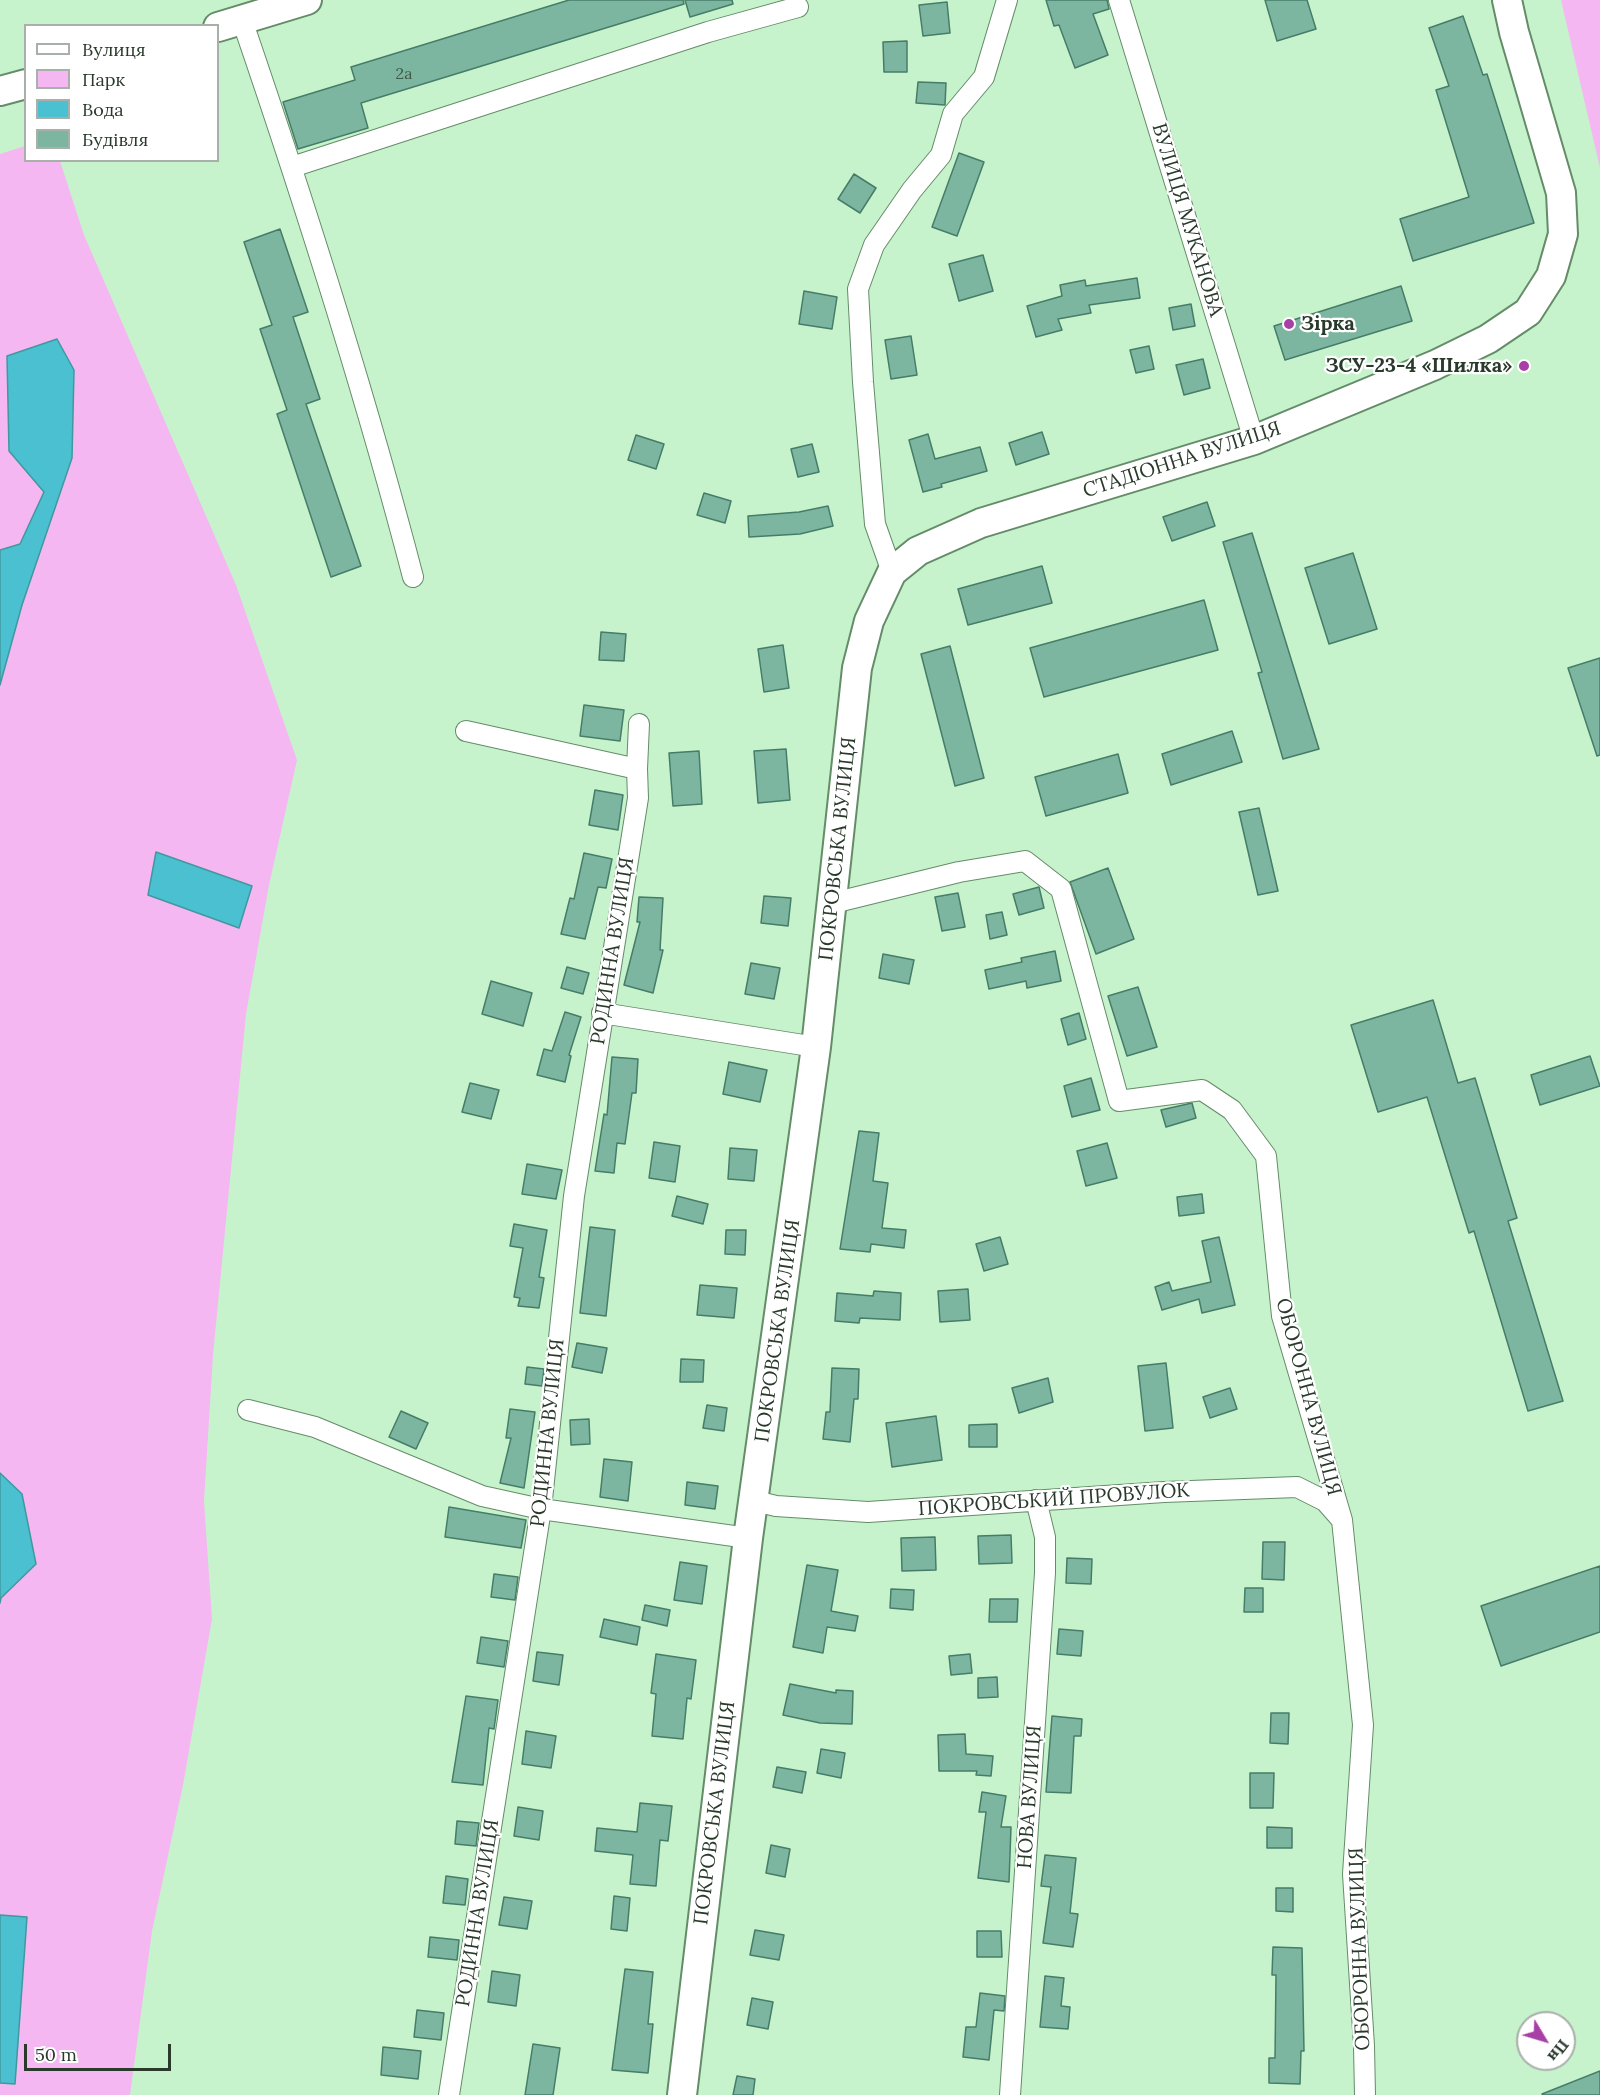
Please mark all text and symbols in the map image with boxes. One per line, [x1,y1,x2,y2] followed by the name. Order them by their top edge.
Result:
[24,24,219,162] legend
[82,38,145,61] text: Вулиця
[396,64,412,84] house number: 2а
[82,68,125,91] text: Парк
[82,98,124,121] text: Вода
[1146,120,1228,320] street label: ВУЛИЦЯ МУКАНОВА
[82,128,148,151] text: Будівля
[1301,312,1355,336] place label: Зірка
[1282,317,1296,331] marker: Зірка
[1325,354,1512,378] place label: ЗСУ-23-4 «Шилка»
[1517,359,1531,373] marker: ЗСУ-23-4 «Шилка»
[1080,417,1284,503] street label: СТАДІОННА ВУЛИЦЯ
[814,736,862,962] street label: ПОКРОВСЬКА ВУЛИЦЯ
[586,856,640,1046] street label: РОДИННА ВУЛИЦЯ
[750,1218,806,1444] street label: ПОКРОВСЬКА ВУЛИЦЯ
[1270,1296,1346,1498] street label: ОБОРОННА ВУЛИЦЯ
[526,1338,570,1528] street label: РОДИННА ВУЛИЦЯ
[917,1479,1191,1521] street label: ПОКРОВСЬКИЙ ПРОВУЛОК
[689,1700,741,1926] street label: ПОКРОВСЬКА ВУЛИЦЯ
[1013,1724,1047,1870] street label: НОВА ВУЛИЦЯ
[451,1818,505,2008] street label: РОДИННА ВУЛИЦЯ
[1344,1847,1376,2051] street label: ОБОРОННА ВУЛИЦЯ
[1516,2011,1576,2071] north arrow
[27,2032,174,2070] scale bar
[1544,2036,1574,2066] text: Пн
[35,2043,77,2066] text: 50 m

